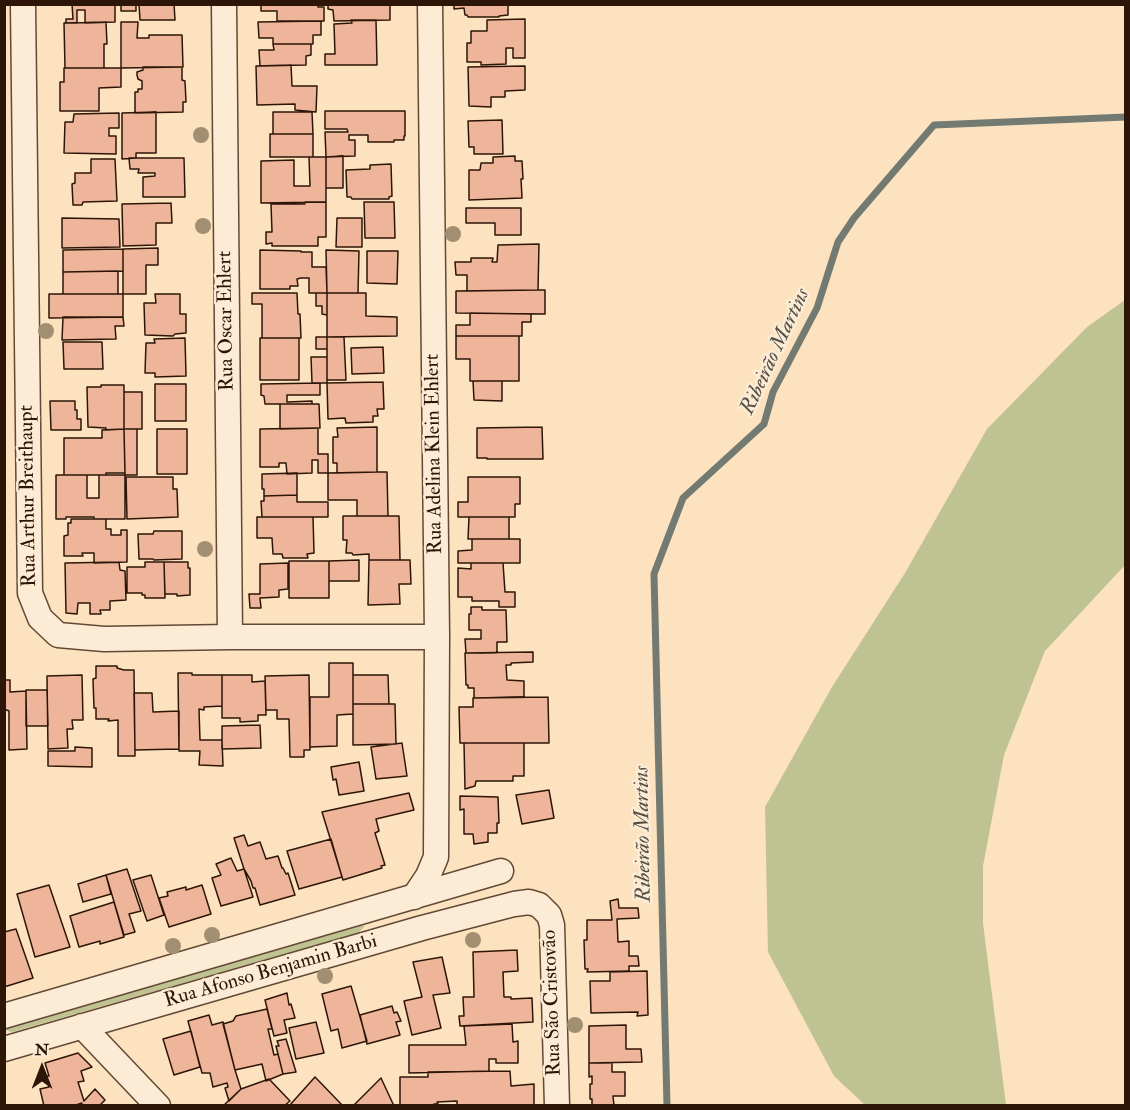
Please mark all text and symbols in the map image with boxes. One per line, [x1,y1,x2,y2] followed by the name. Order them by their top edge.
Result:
[214,251,240,391] street label: Rua Oscar Ehlert
[736,285,816,419] water label: Ribeirão Martins
[421,354,449,554] street label: Rua Adelina Klein Ehlert
[15,405,43,587] street label: Rua Arthur Breithaupt
[630,766,658,902] water label: Ribeirão Martins
[538,929,568,1077] street label: Rua São Cristovão
[162,930,380,1014] street label: Rua Afonso Benjamin Barbi
[12,1038,72,1098] north arrow
[35,1040,49,1060] text: N

